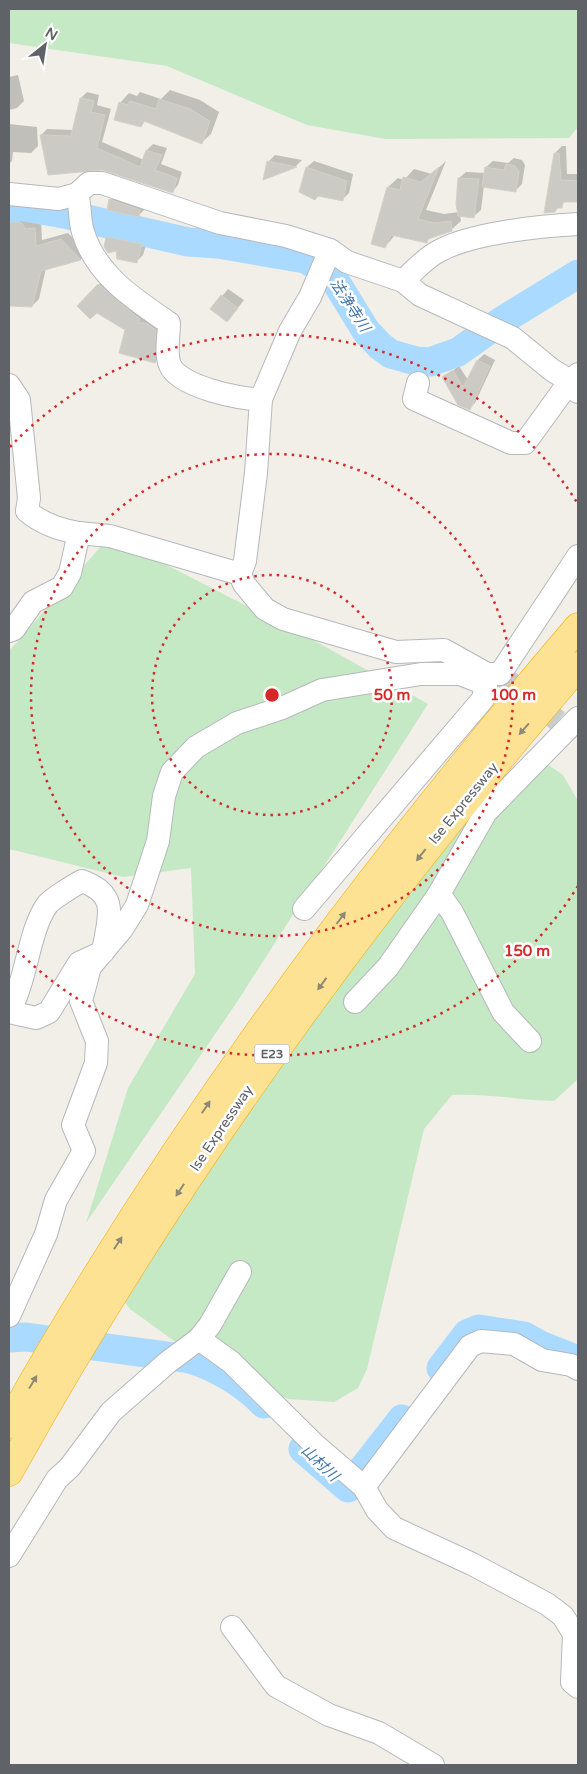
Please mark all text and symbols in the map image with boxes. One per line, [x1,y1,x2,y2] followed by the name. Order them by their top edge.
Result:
[20,20,70,70] north arrow
[42,24,60,44] text: N
[326,275,375,337] water label: 法浄寺川
[263,686,281,704] centre of rings
[374,686,410,704] text: 50 m
[490,686,536,704] text: 100 m
[518,723,529,736] one-way arrow
[425,759,502,848] street label: Ise Expressway
[416,848,426,862] one-way arrow
[336,912,347,925] one-way arrow
[504,942,550,960] text: 150 m
[317,977,327,991] one-way arrow
[254,1044,290,1064] road number: E23
[186,1082,257,1175] street label: Ise Expressway
[201,1100,211,1114] one-way arrow
[175,1183,185,1196] one-way arrow
[113,1237,122,1250] one-way arrow
[29,1376,38,1389] one-way arrow
[297,1441,344,1486] water label: 山村川

